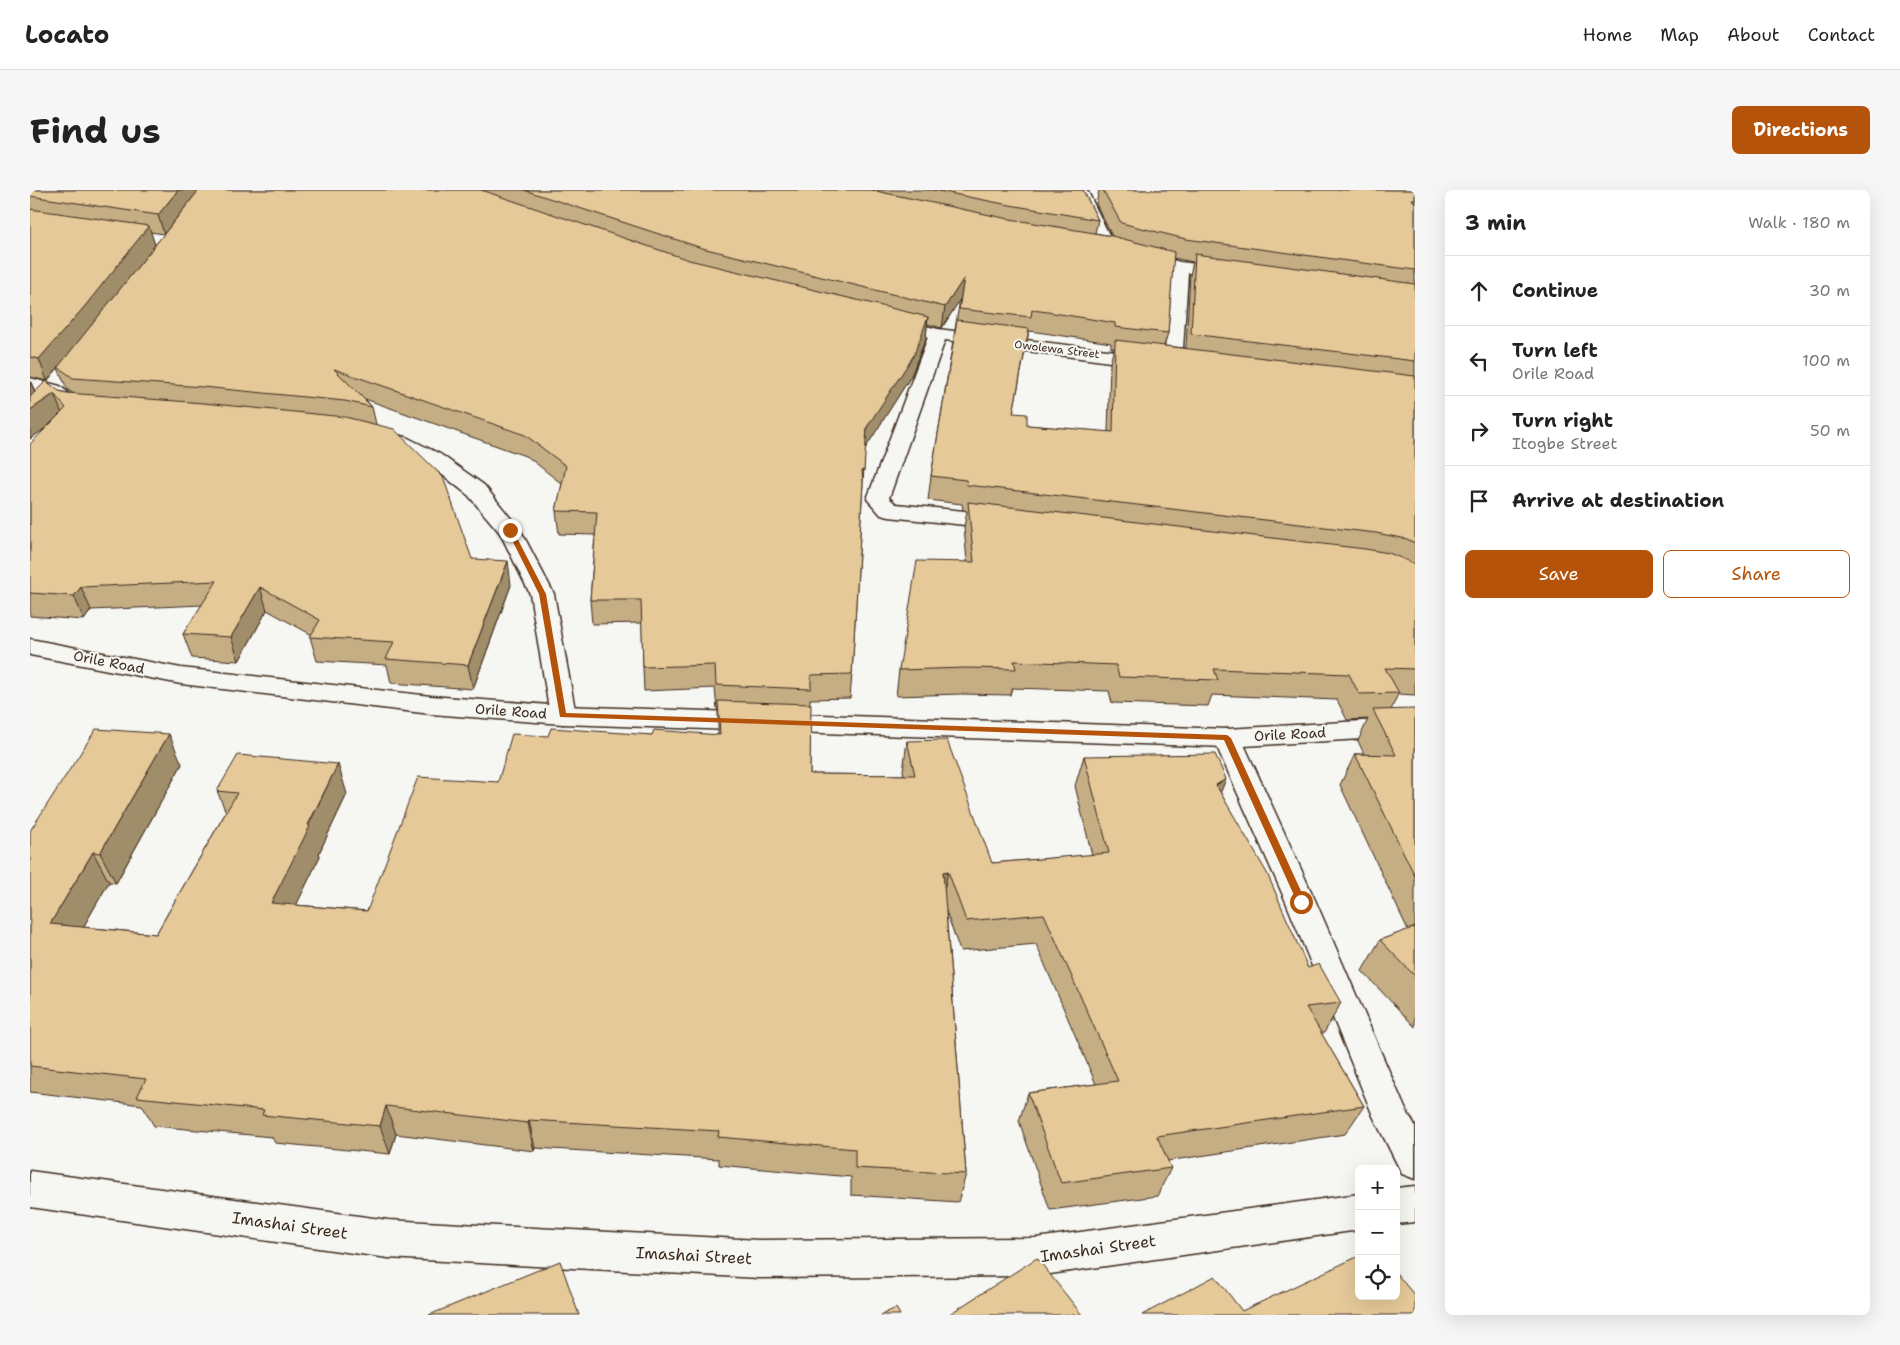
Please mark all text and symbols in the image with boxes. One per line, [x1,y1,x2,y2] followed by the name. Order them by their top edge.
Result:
[25,19,109,51] text: Locato
[1583,23,1632,47] text: Home
[1660,23,1699,47] text: Map
[1727,23,1780,47] text: About
[1808,23,1875,47] text: Contact
[1732,106,1870,154] button: Directions
[30,107,161,154] text: Find us
[1465,209,1526,237] text: 3 min
[1748,212,1850,233] text: Walk · 180 m
[1465,277,1493,305] icon: ahead
[1512,278,1598,303] text: Continue
[1809,280,1850,301] text: 30 m
[1014,337,1101,362] street label: Owolewa Street
[1512,338,1598,363] text: Turn left
[1465,347,1493,375] icon: left
[1802,350,1850,371] text: 100 m
[1512,363,1594,384] text: Orile Road
[1512,408,1613,433] text: Turn right
[1465,417,1493,445] icon: right
[1810,420,1850,441] text: 50 m
[1512,433,1617,454] text: Itogbe Street
[1465,487,1493,515] icon: arrive
[1512,488,1724,513] text: Arrive at destination
[499,519,522,542] route end
[1465,550,1653,598] button: Save
[1663,550,1850,598] button: Share
[72,646,146,678] street label: Orile Road
[474,700,548,722] street label: Orile Road
[1254,723,1327,745] street label: Orile Road
[1290,891,1313,914] route start
[1355,1165,1400,1300] map controls
[1355,1165,1400,1210] button: +
[231,1207,349,1244] street label: Imashai Street
[1355,1210,1400,1255] button: −
[1039,1230,1157,1267] street label: Imashai Street
[635,1242,753,1269] street label: Imashai Street
[1355,1255,1400,1300] button: locate

